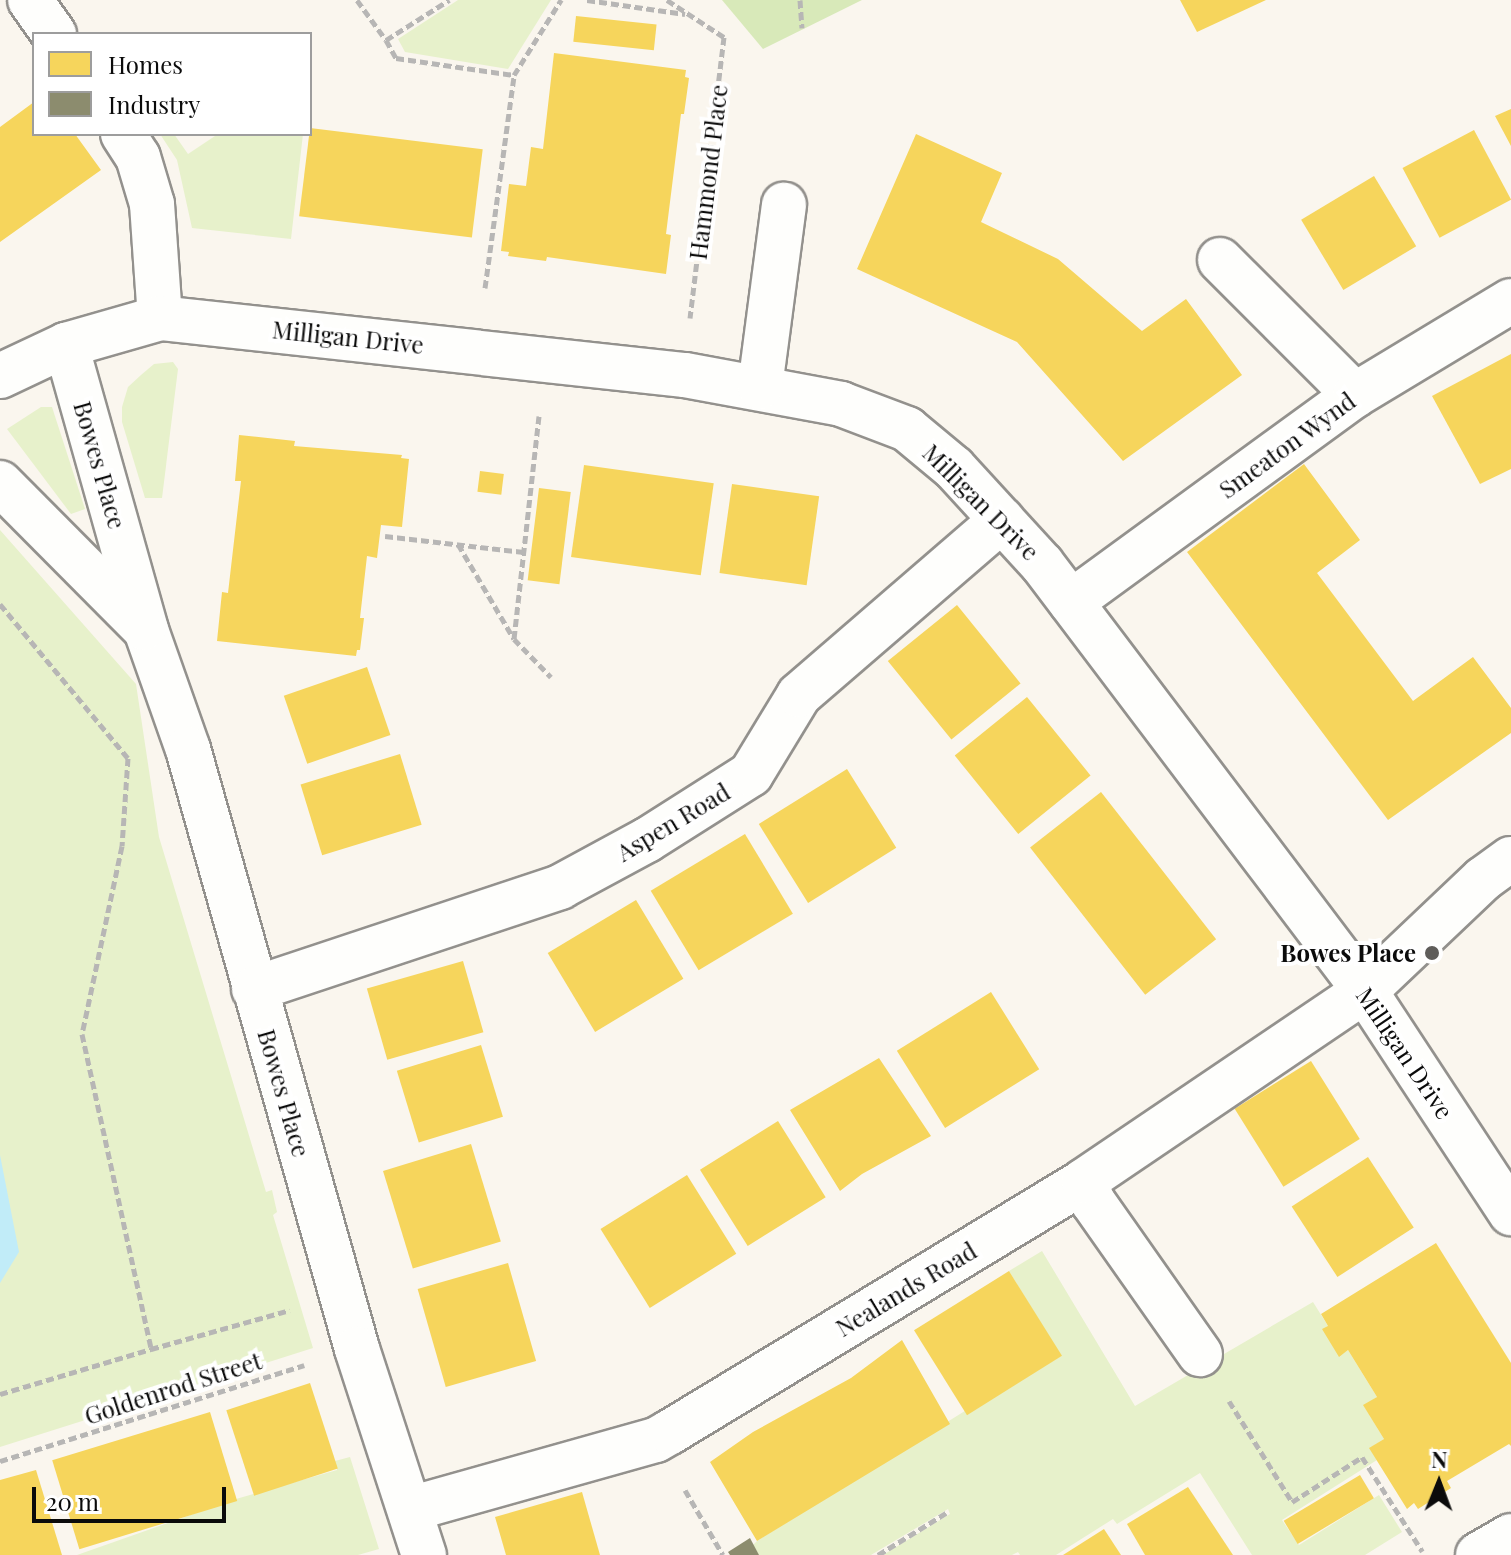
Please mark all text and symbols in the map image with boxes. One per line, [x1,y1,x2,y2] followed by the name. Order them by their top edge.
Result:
[32,32,312,136] legend
[108,48,183,80] text: Homes
[683,83,733,261] street label: Hammond Place
[108,88,200,120] text: Industry
[271,315,425,359] street label: Milligan Drive
[1213,386,1361,504] street label: Smeaton Wynd
[68,398,132,532] street label: Bowes Place
[917,438,1045,566] street label: Milligan Drive
[611,777,735,867] street label: Aspen Road
[1280,939,1416,967] place label: Bowes Place
[1423,944,1441,962] marker: Bowes Place
[1351,982,1459,1124] street label: Milligan Drive
[252,1026,316,1160] street label: Bowes Place
[830,1236,982,1342] street label: Nealands Road
[81,1346,265,1430] street label: Goldenrod Street
[1399,1443,1479,1523] north arrow
[1431,1444,1448,1474] text: N
[36,1471,230,1521] scale bar
[46,1485,99,1517] text: 20 m

